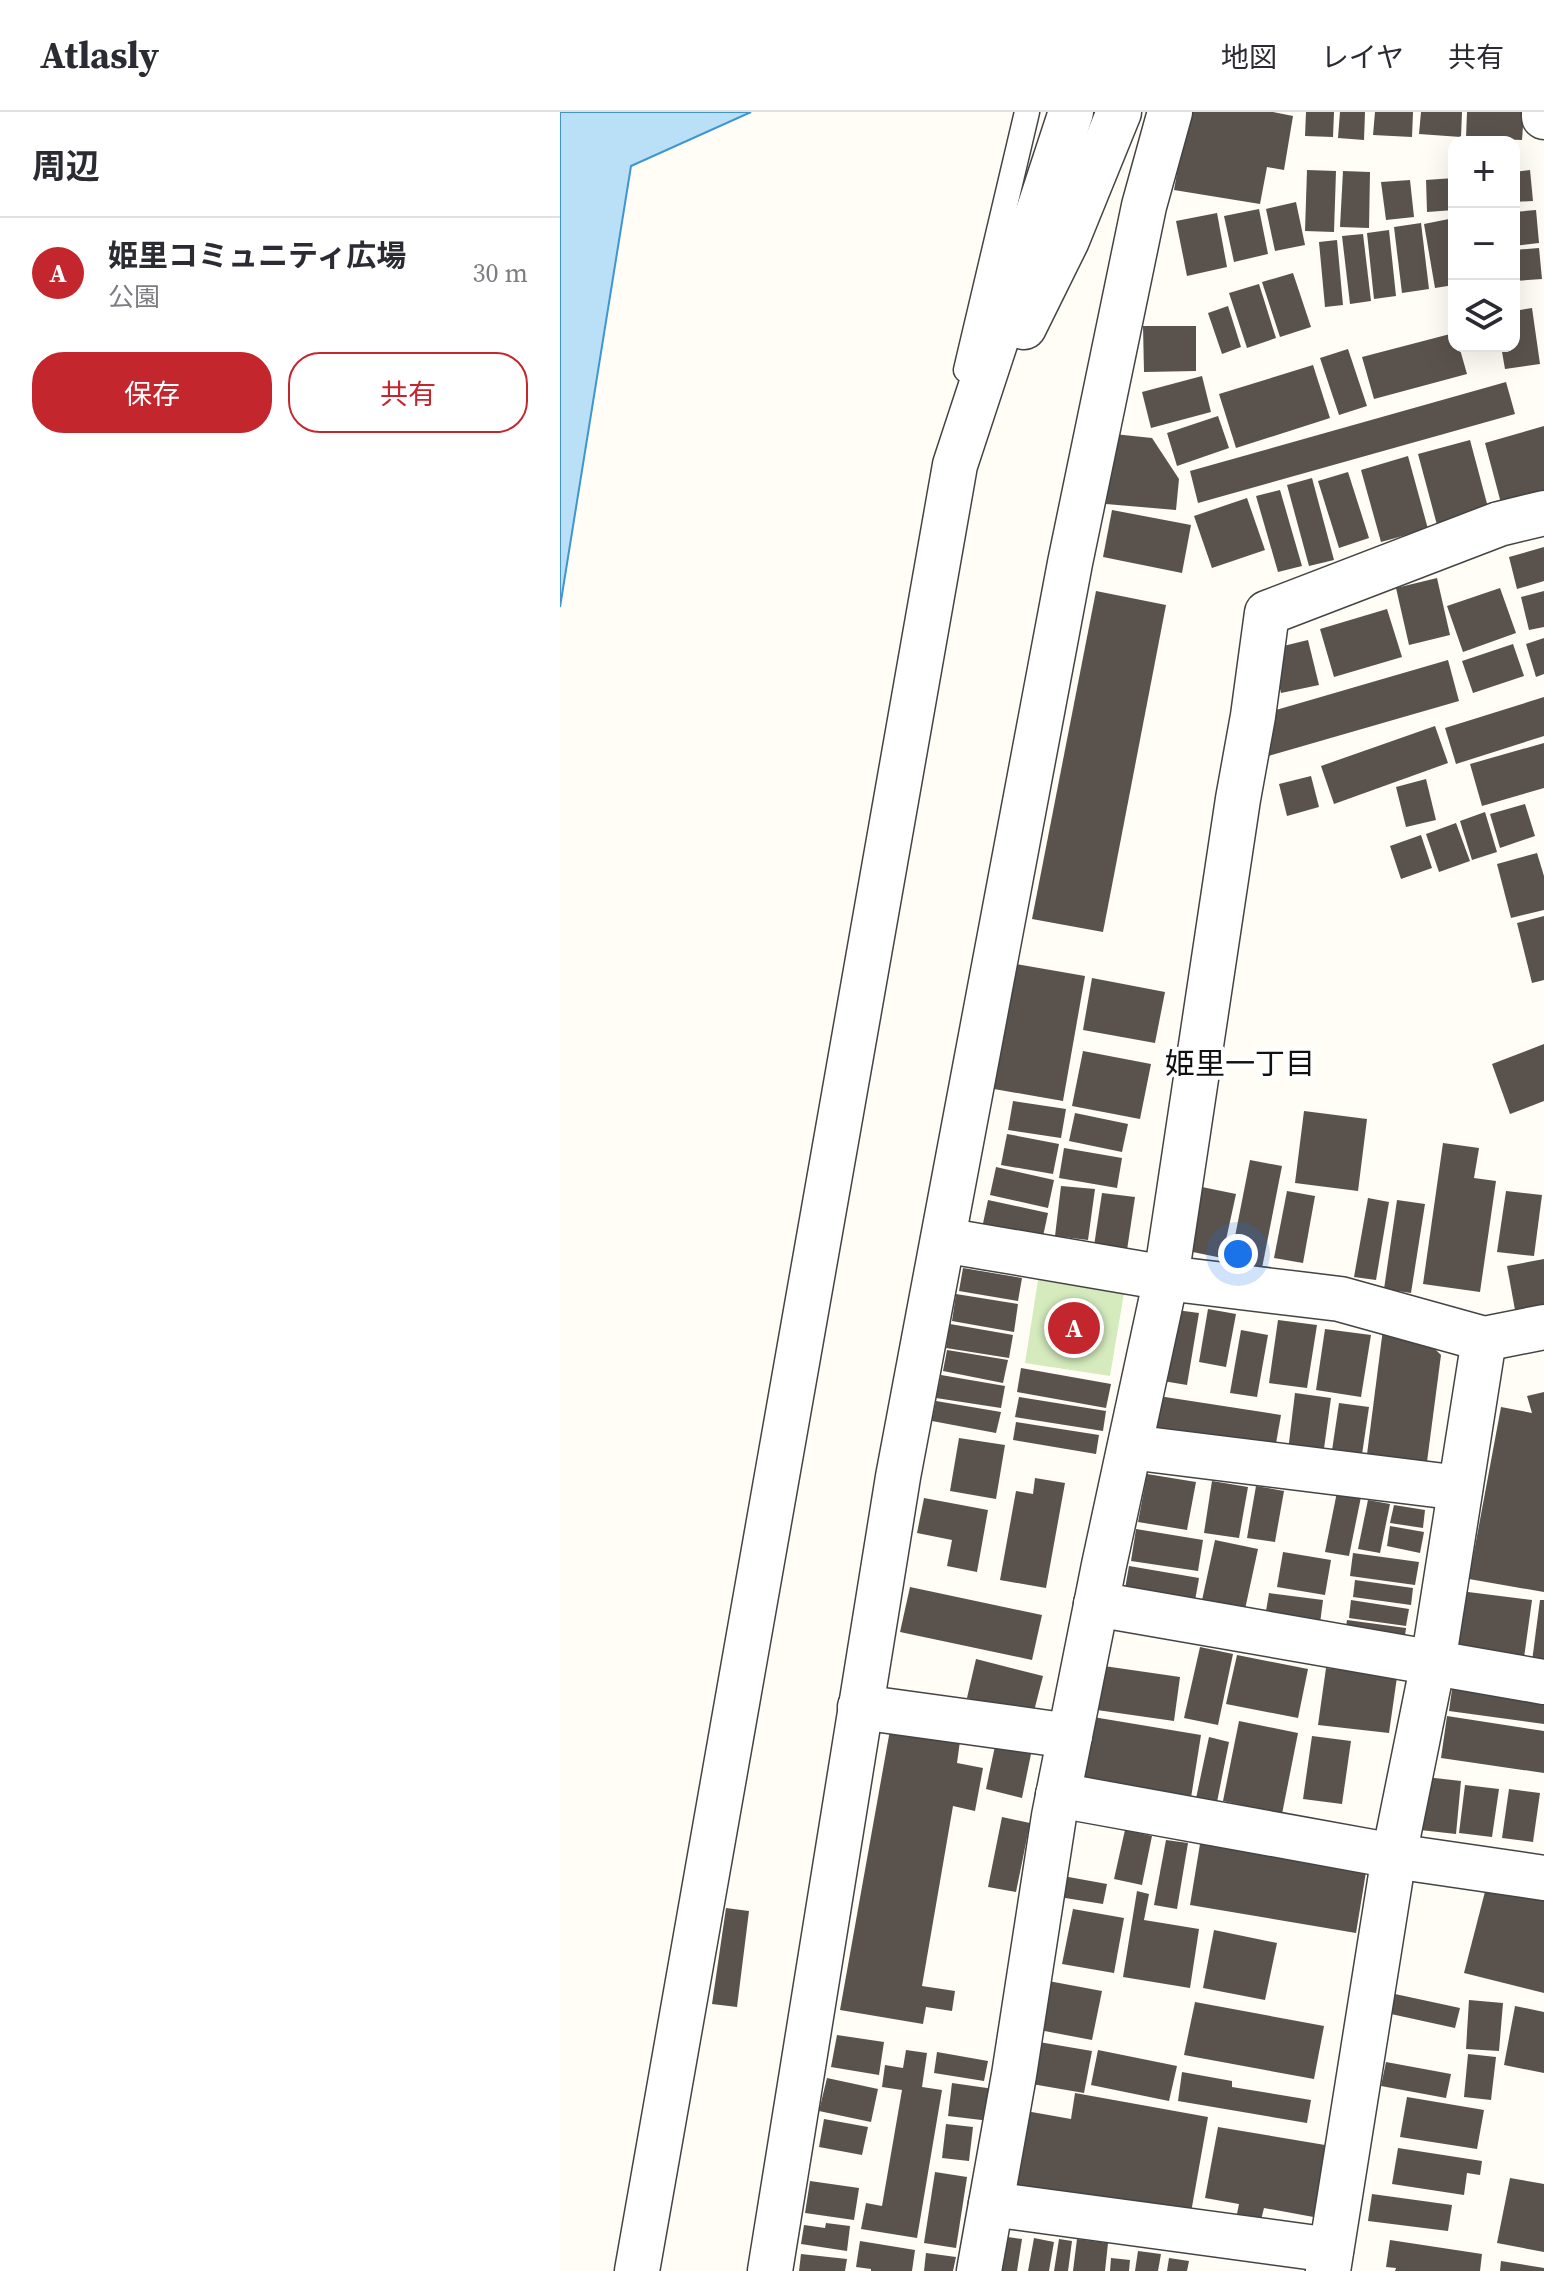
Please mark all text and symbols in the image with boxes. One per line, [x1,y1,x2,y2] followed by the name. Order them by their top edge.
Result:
[40,29,159,81] text: Atlasly
[1221,38,1277,76] text: 地図
[1321,38,1404,76] text: レイヤ
[1448,38,1504,76] text: 共有
[1448,136,1520,352] map controls
[1448,136,1520,208] button: +
[32,143,100,189] text: 周辺
[1448,208,1520,280] button: −
[108,235,406,276] text: 姫里コミュニティ広場
[49,255,67,291] text: A
[473,255,528,291] text: 30 m
[108,279,160,315] text: 公園
[1448,280,1520,352] button: layers
[32,352,272,433] button: 保存
[288,352,528,433] button: 共有
[1165,1043,1315,1084] district label: 姫里一丁目
[1218,1234,1258,1274] your location
[1048,1298,1100,1358] pin: A

